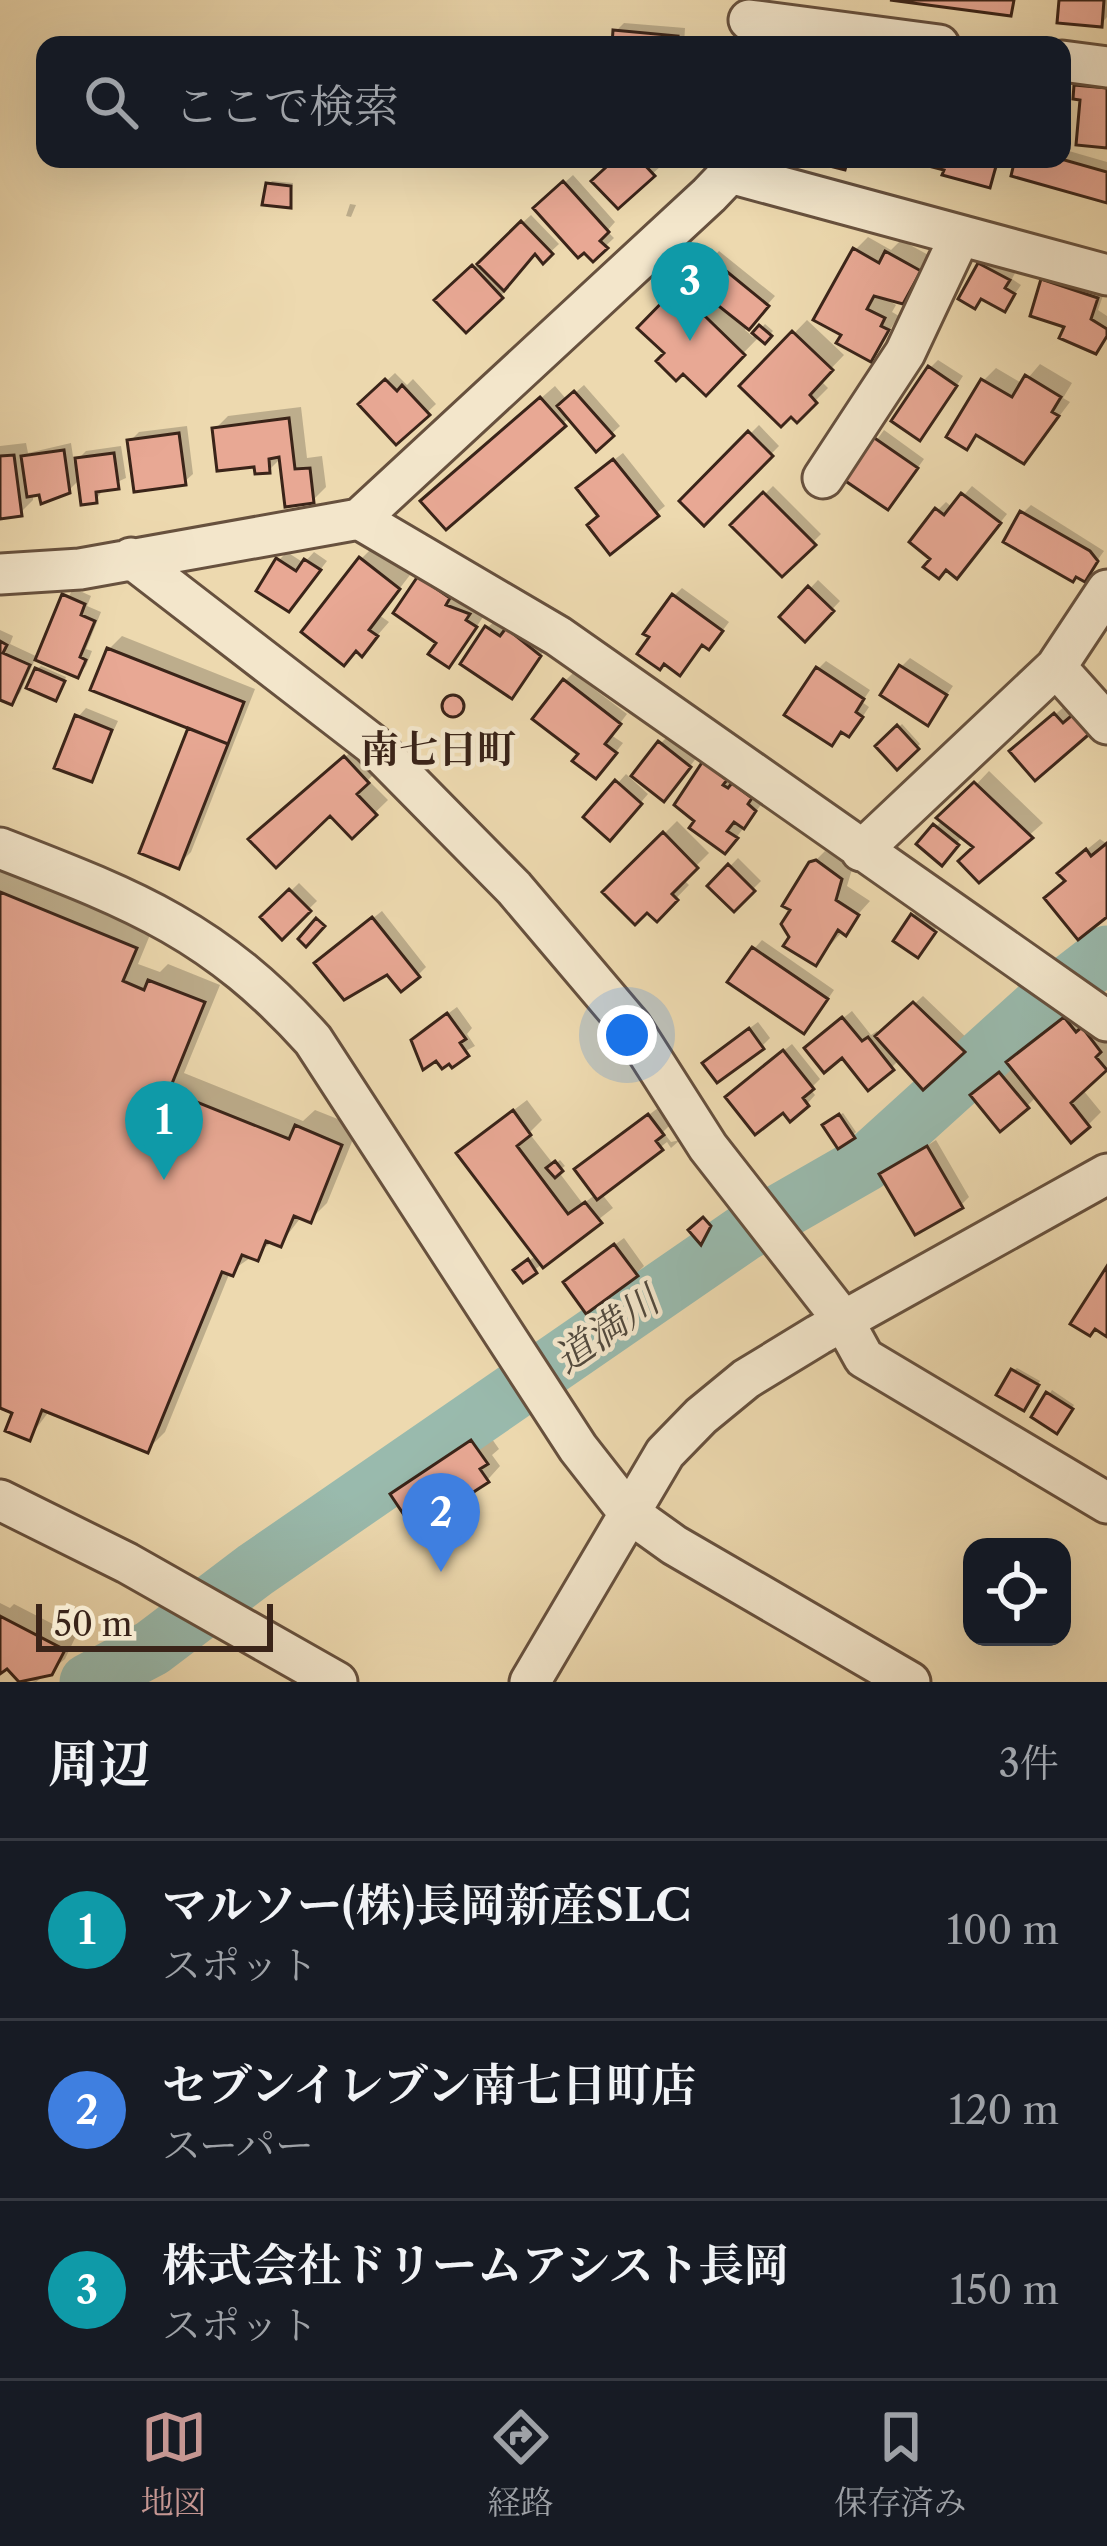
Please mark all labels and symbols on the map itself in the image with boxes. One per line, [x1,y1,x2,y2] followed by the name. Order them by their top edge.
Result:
[651,242,729,341] pin: 3
[360,725,516,773] district label: 南七日町
[597,1005,657,1065] your location
[125,1081,203,1180] pin: 1
[544,1273,671,1382] water label: 道満川
[402,1473,480,1572] pin: 2
[36,1598,273,1651] scale bar

